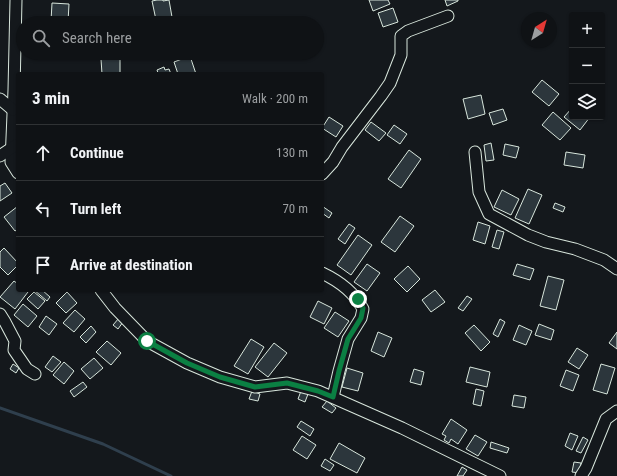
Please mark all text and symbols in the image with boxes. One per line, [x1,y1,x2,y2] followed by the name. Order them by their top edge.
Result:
[521,12,557,48] north arrow
[569,12,605,120] map controls
[569,12,605,48] button: +
[16,16,324,60] search box
[30,27,52,49] icon: search
[62,29,132,47] text: Search here
[569,48,605,84] button: −
[569,84,605,120] button: layers
[32,88,70,108] text: 3 min
[242,91,308,106] text: Walk · 200 m
[32,142,54,164] icon: ahead
[70,144,124,162] text: Continue
[276,145,308,160] text: 130 m
[32,198,54,220] icon: left
[70,200,121,218] text: Turn left
[282,201,308,216] text: 70 m
[32,254,54,276] icon: arrive
[70,256,193,274] text: Arrive at destination
[349,290,367,308] route end
[138,332,156,350] route start

